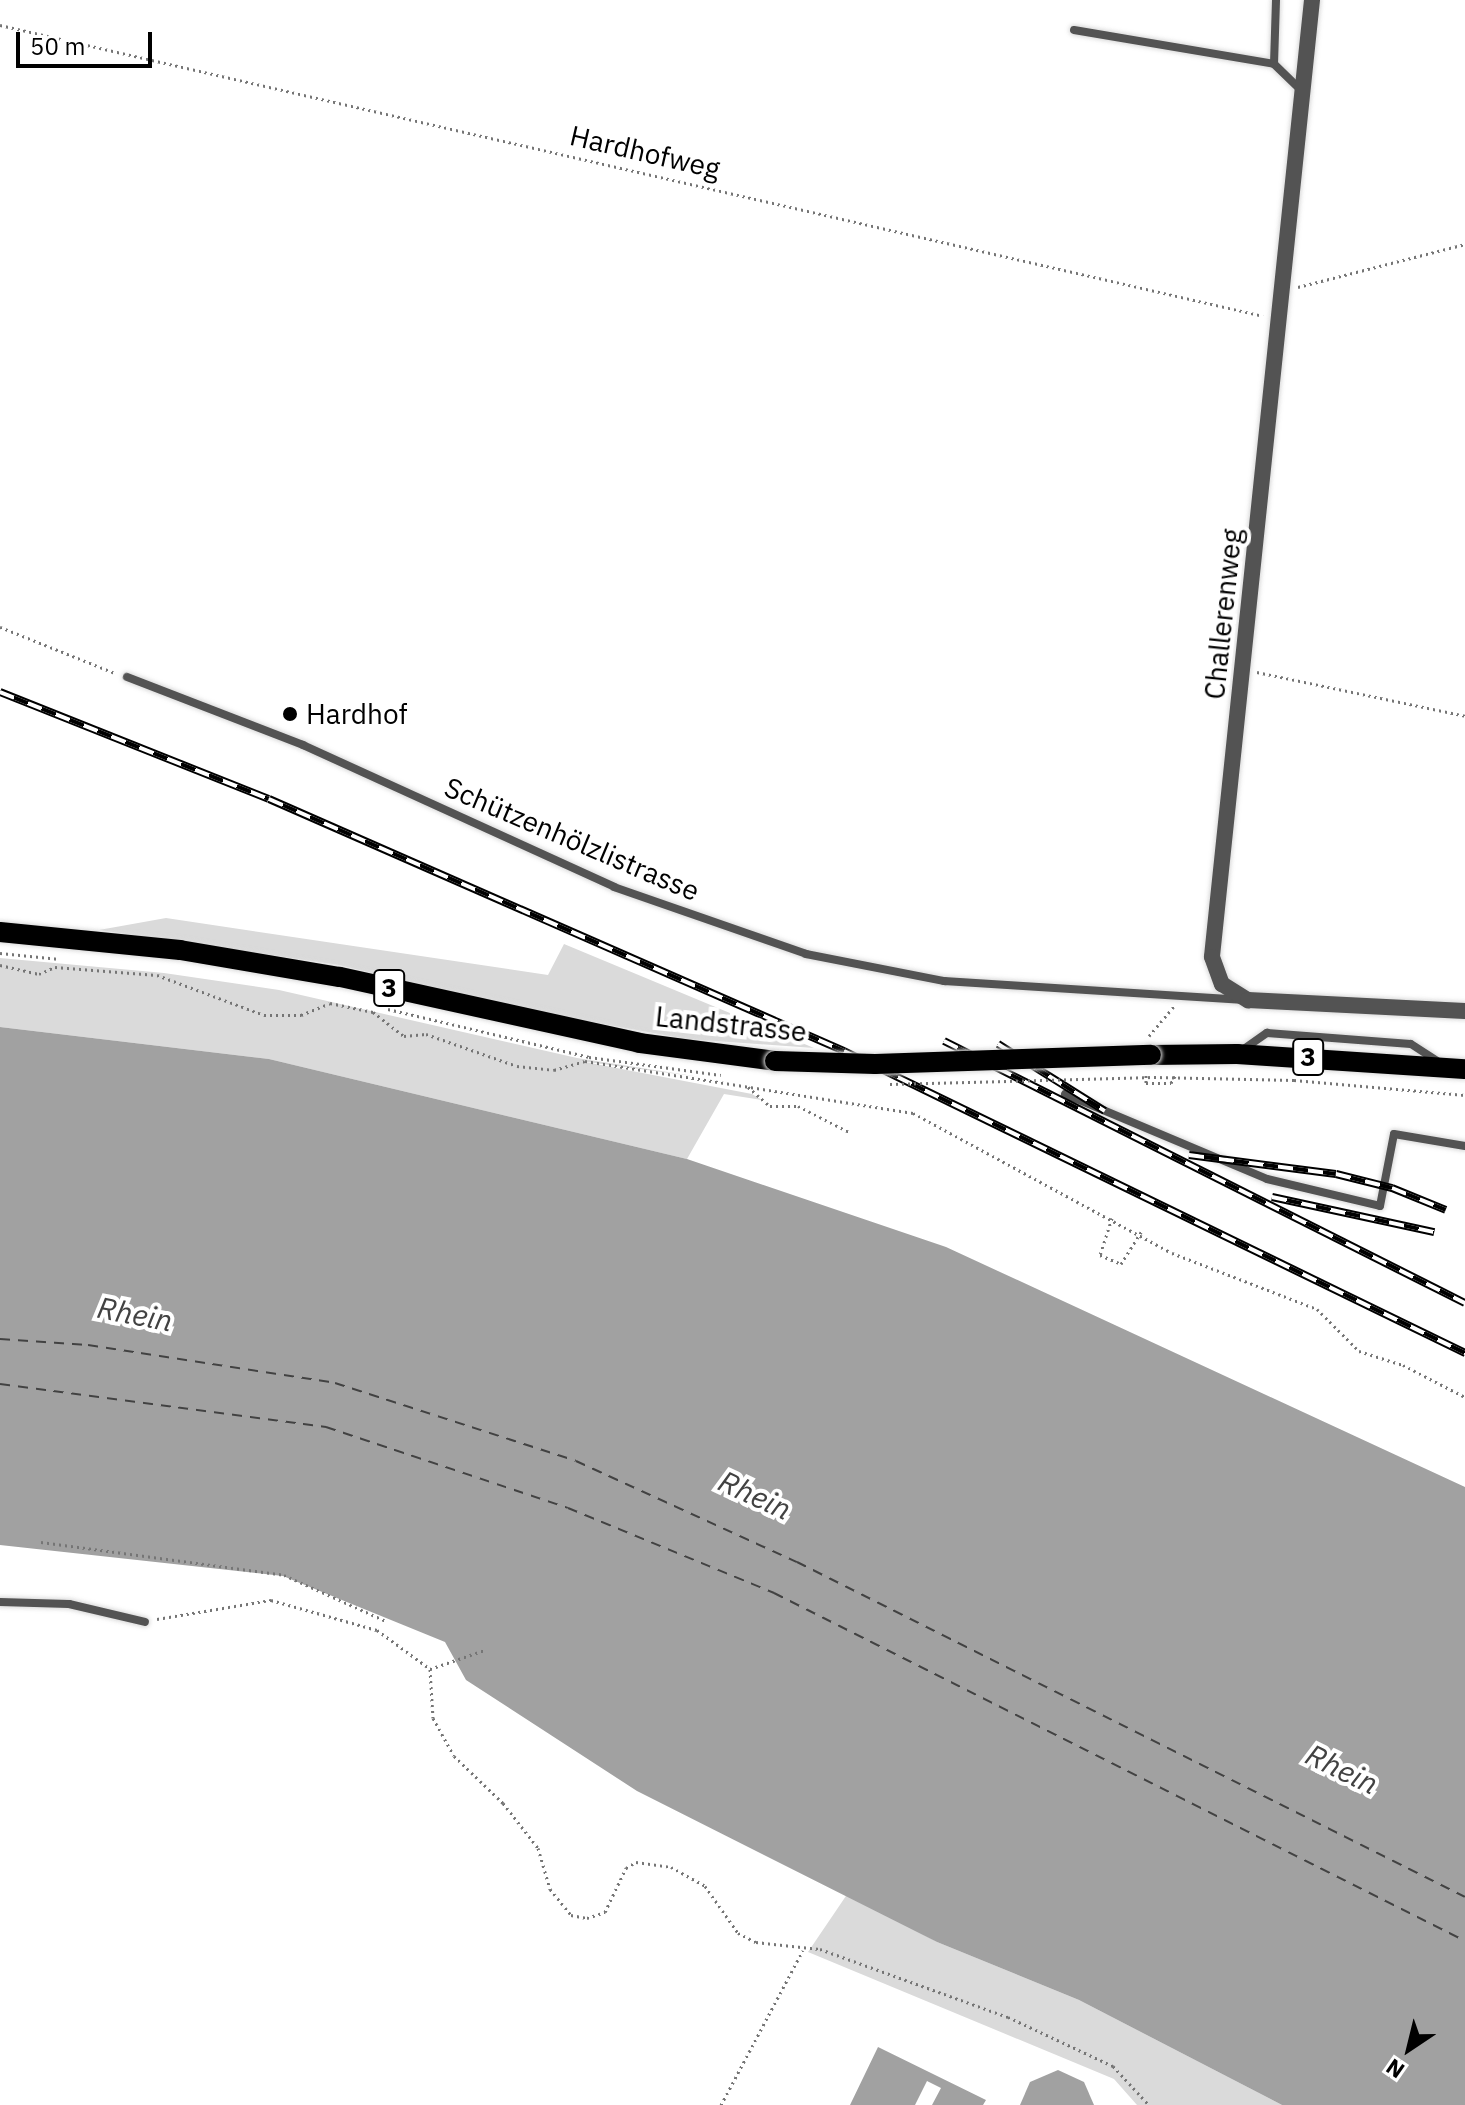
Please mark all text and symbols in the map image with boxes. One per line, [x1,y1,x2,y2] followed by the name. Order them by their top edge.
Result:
[20,16,156,66] scale bar
[30,30,85,62] text: 50 m
[567,118,723,186] street label: Hardhofweg
[1197,527,1249,701] street label: Challerenweg
[306,697,408,731] place label: Hardhof
[281,705,299,723] marker: Hardhof
[439,770,705,908] street label: Schützenhölzlistrasse
[373,966,405,1010] road number: 3
[654,999,808,1049] street label: Landstrasse
[1292,1035,1324,1079] road number: 3
[94,1289,176,1339] water label: Rhein
[713,1463,797,1527] water label: Rhein
[1300,1736,1384,1802] water label: Rhein
[1369,2009,1449,2089] north arrow
[1380,2053,1410,2086] text: N

